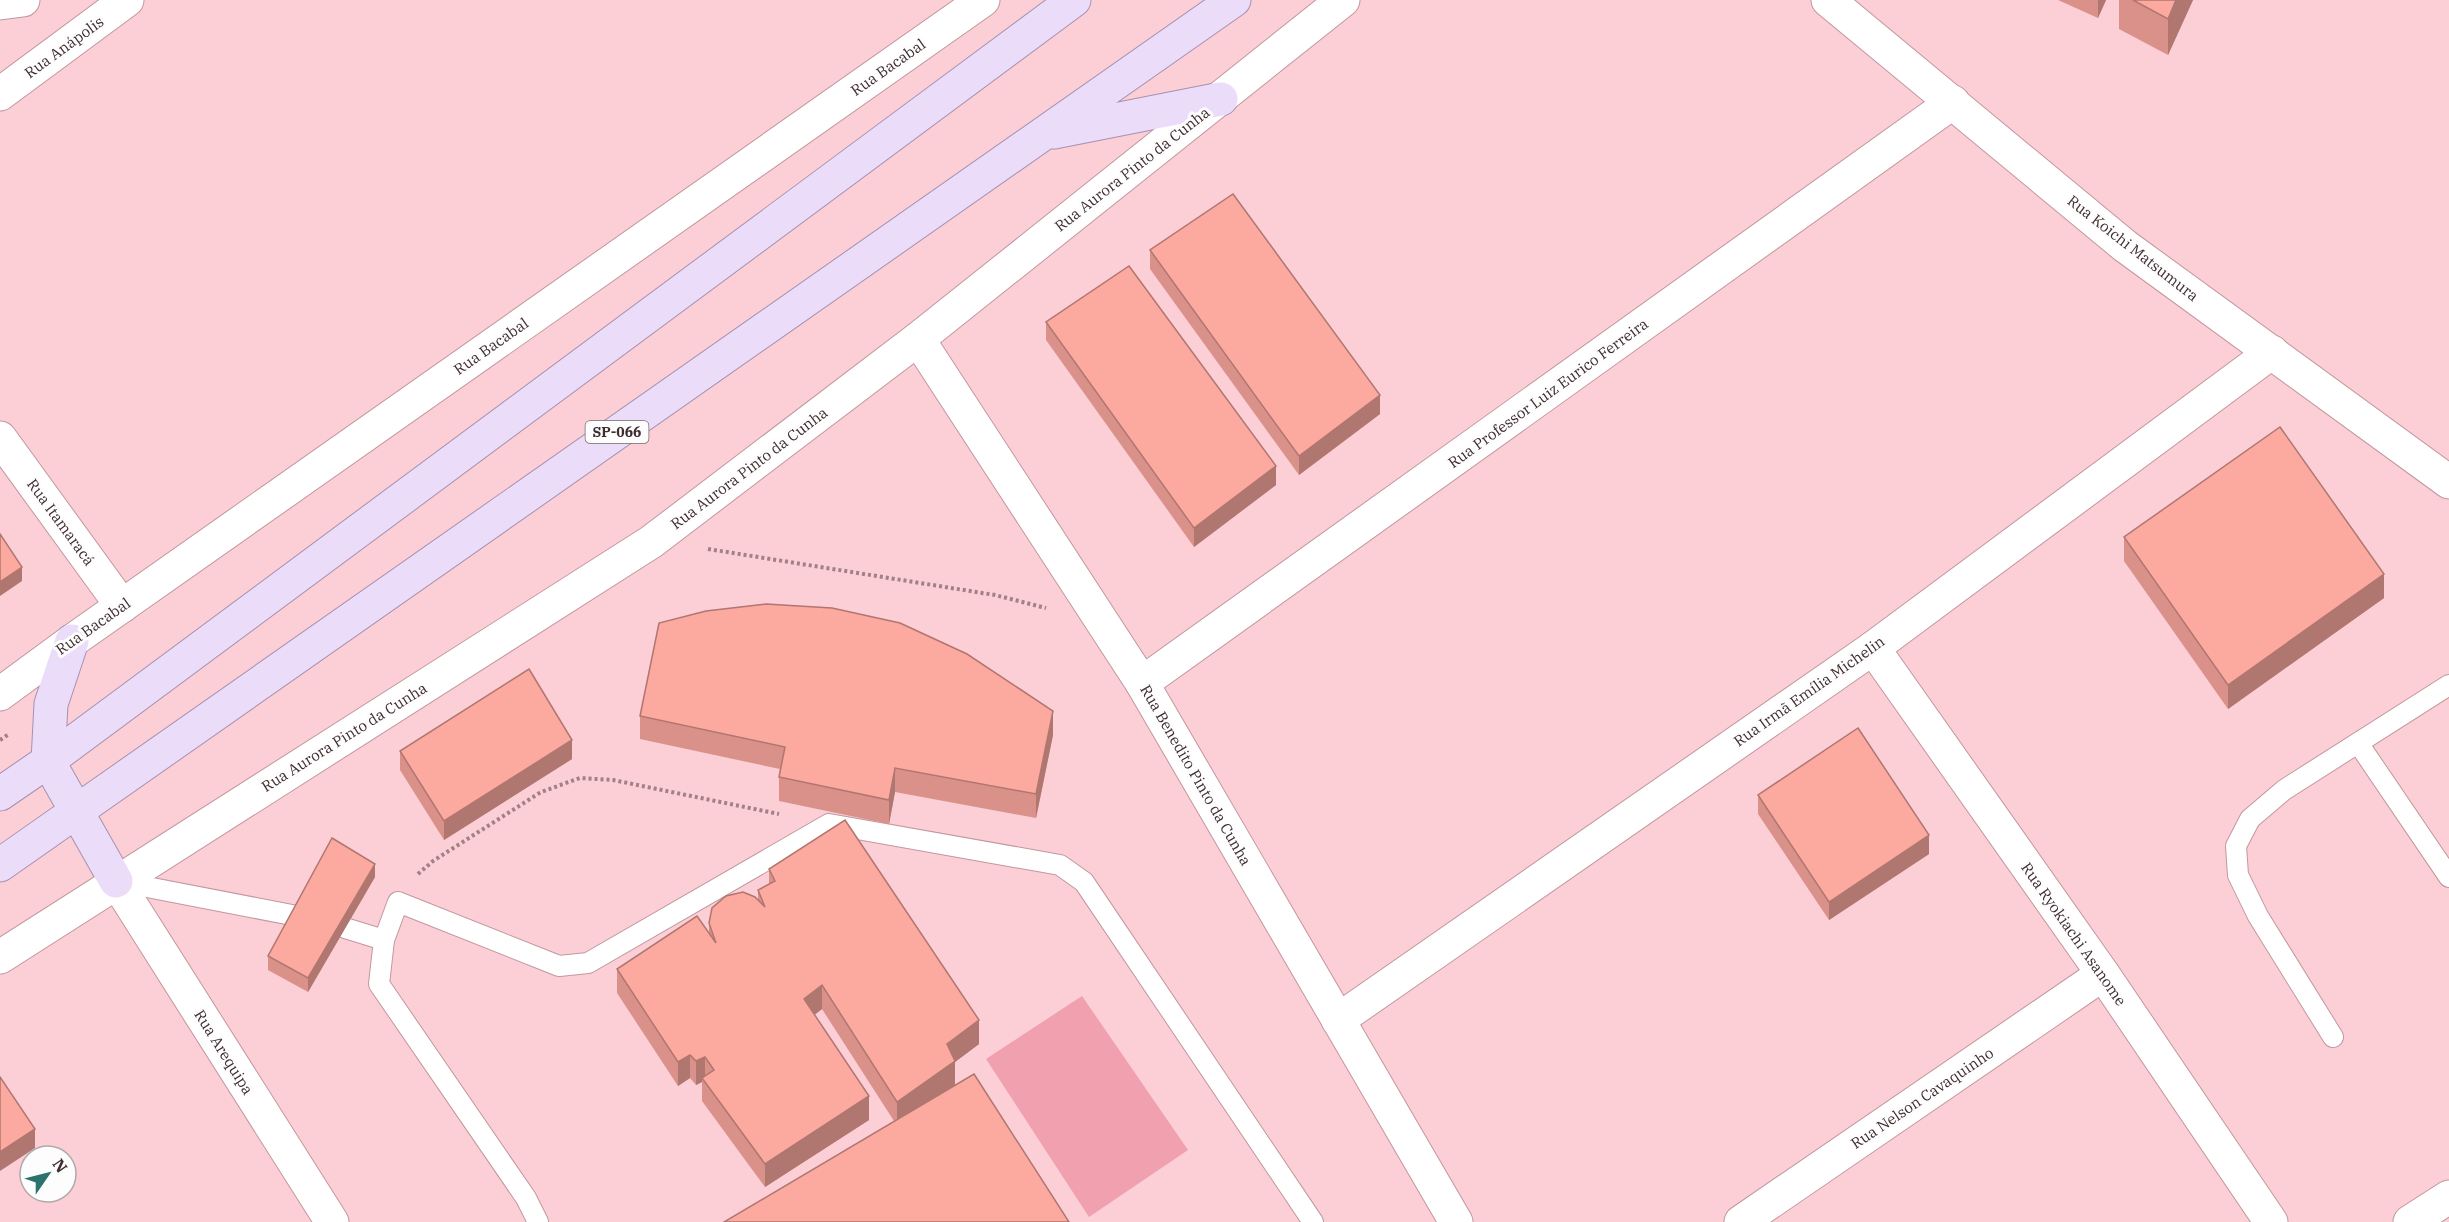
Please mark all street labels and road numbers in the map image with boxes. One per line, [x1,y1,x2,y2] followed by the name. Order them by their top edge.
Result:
[21,12,107,82] street label: Rua Anápolis
[847,34,929,100] street label: Rua Bacabal
[1051,103,1213,235] street label: Rua Aurora Pinto da Cunha
[2064,191,2202,305] street label: Rua Koichi Matsumura
[450,313,532,379] street label: Rua Bacabal
[1444,314,1652,472] street label: Rua Professor Luiz Eurico Ferreira
[667,403,831,533] street label: Rua Aurora Pinto da Cunha
[586,421,648,443] road number: SP-066
[23,475,99,569] street label: Rua Itamaracá
[52,593,134,659] street label: Rua Bacabal
[1730,631,1889,750] street label: Rua Irmã Emília Michelin
[258,678,430,796] street label: Rua Aurora Pinto da Cunha
[1136,681,1256,869] street label: Rua Benedito Pinto da Cunha
[2017,859,2131,1009] street label: Rua Ryokiachi Asanome
[190,1006,258,1098] street label: Rua Arequipa
[1847,1043,1997,1153] street label: Rua Nelson Cavaquinho

